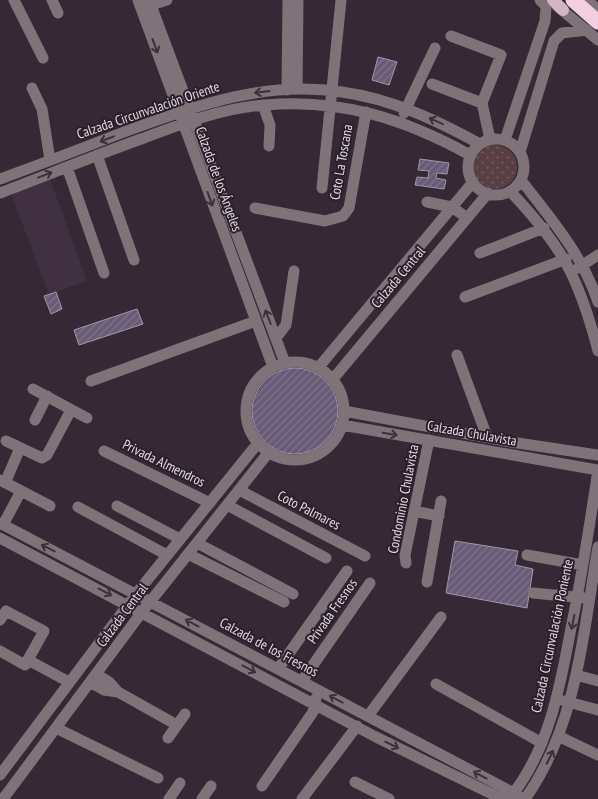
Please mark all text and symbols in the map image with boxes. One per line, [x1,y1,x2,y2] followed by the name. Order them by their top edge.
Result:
[151,38,160,53] one-way arrow
[74,77,222,143] street label: Calzada Circunvalación Oriente
[254,87,270,97] one-way arrow
[429,116,444,126] one-way arrow
[325,123,357,201] street label: Coto La Toscana
[192,124,246,234] street label: Calzada de los Ángeles
[99,135,115,144] one-way arrow
[38,170,53,179] one-way arrow
[206,190,215,206] one-way arrow
[367,242,429,311] street label: Calzada Central
[263,310,272,326] one-way arrow
[426,416,518,450] street label: Calzada Chulavista
[381,429,397,439] one-way arrow
[120,435,208,491] street label: Privada Almendros
[384,443,422,555] street label: Condominio Chulavista
[274,486,344,534] street label: Coto Palmares
[41,543,56,553] one-way arrow
[527,557,577,714] street label: Calzada Circunvalación Poniente
[303,575,361,647] street label: Privada Fresnos
[92,579,152,650] street label: Calzada Central
[98,588,112,598] one-way arrow
[217,613,322,681] street label: Calzada de los Fresnos
[567,613,577,629] one-way arrow
[185,618,200,628] one-way arrow
[241,665,256,674] one-way arrow
[329,694,344,703] one-way arrow
[385,740,400,750] one-way arrow
[546,750,555,765] one-way arrow
[473,770,488,779] one-way arrow

